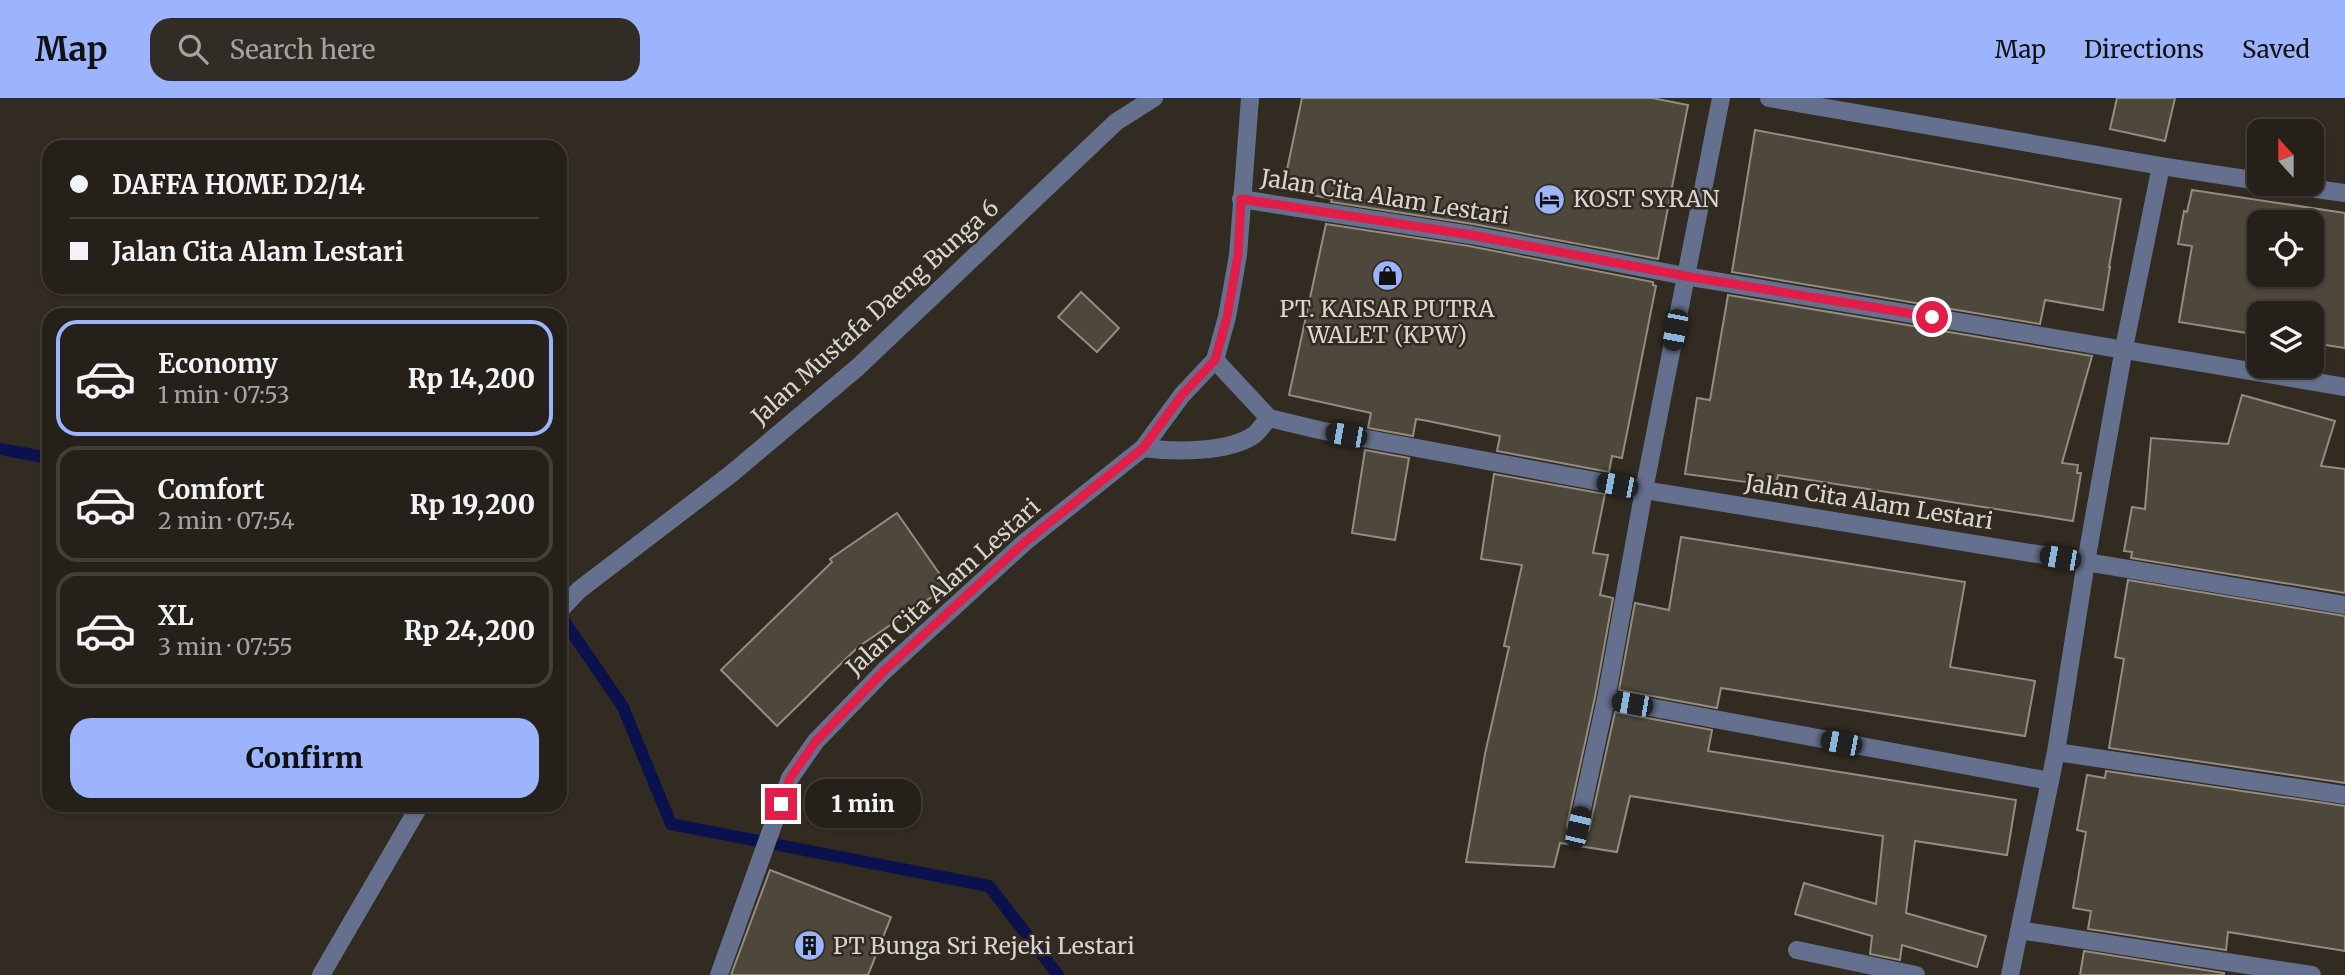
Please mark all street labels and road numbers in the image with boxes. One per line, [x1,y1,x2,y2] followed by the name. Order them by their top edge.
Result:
[1258,162,1511,230] street label: Jalan Cita Alam Lestari
[744,193,1004,431] street label: Jalan Mustafa Daeng Bunga 6
[1742,467,1995,535] street label: Jalan Cita Alam Lestari
[839,492,1046,682] street label: Jalan Cita Alam Lestari

